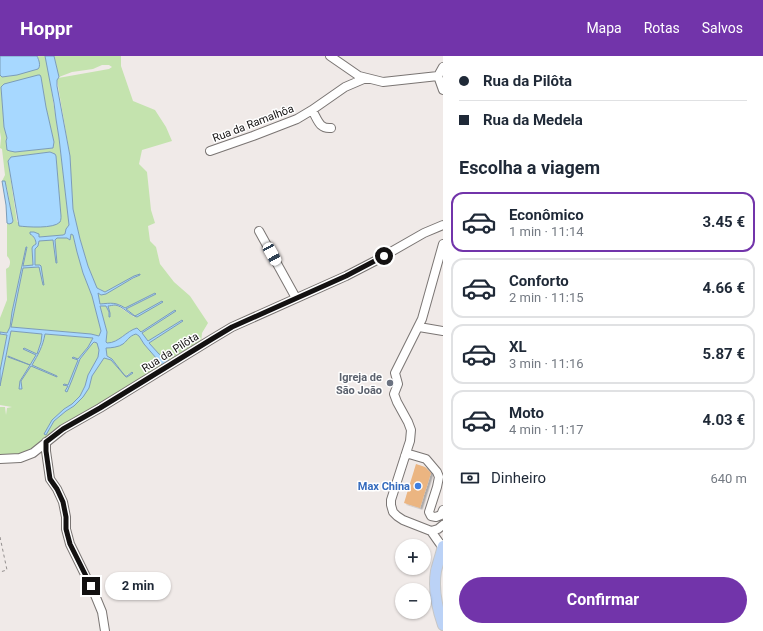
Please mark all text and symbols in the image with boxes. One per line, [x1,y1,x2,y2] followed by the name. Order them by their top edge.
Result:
[20,17,72,40] text: Hoppr
[586,20,622,36] text: Mapa
[644,20,680,36] text: Rotas
[702,20,743,36] text: Salvos
[483,72,572,90] text: Rua da Pilôta
[211,102,296,145] street label: Rua da Ramalhôa
[483,111,583,129] text: Rua da Medela
[459,157,600,178] text: Escolha a viagem
[461,204,497,240] icon: car
[509,206,584,224] text: Econômico
[702,213,745,231] text: 3.45 €
[509,224,584,239] text: 1 min · 11:14
[261,241,283,267] car
[375,247,393,265] route start
[461,270,497,306] icon: car
[509,272,569,290] text: Conforto
[702,279,745,297] text: 4.66 €
[509,290,584,305] text: 2 min · 11:15
[139,330,201,375] street label: Rua da Pilôta
[461,336,497,372] icon: car
[509,338,527,356] text: XL
[702,345,745,363] text: 5.87 €
[509,356,584,371] text: 3 min · 11:16
[336,371,382,397] place label: Igreja de São João
[385,378,395,388] marker: Igreja de São João
[461,402,497,438] icon: car
[509,404,544,422] text: Moto
[702,411,745,429] text: 4.03 €
[509,422,584,437] text: 4 min · 11:17
[459,467,481,489] icon: cash
[491,469,546,487] text: Dinheiro
[710,471,747,486] text: 640 m
[358,480,410,493] place label: Max China
[413,481,423,491] marker: Max China
[395,539,431,619] map controls
[395,539,431,575] button: +
[105,572,171,600] callout: 2 min
[82,577,100,595] route end
[459,577,747,623] button: Confirmar
[122,578,154,593] text: 2 min
[395,583,431,619] button: −

